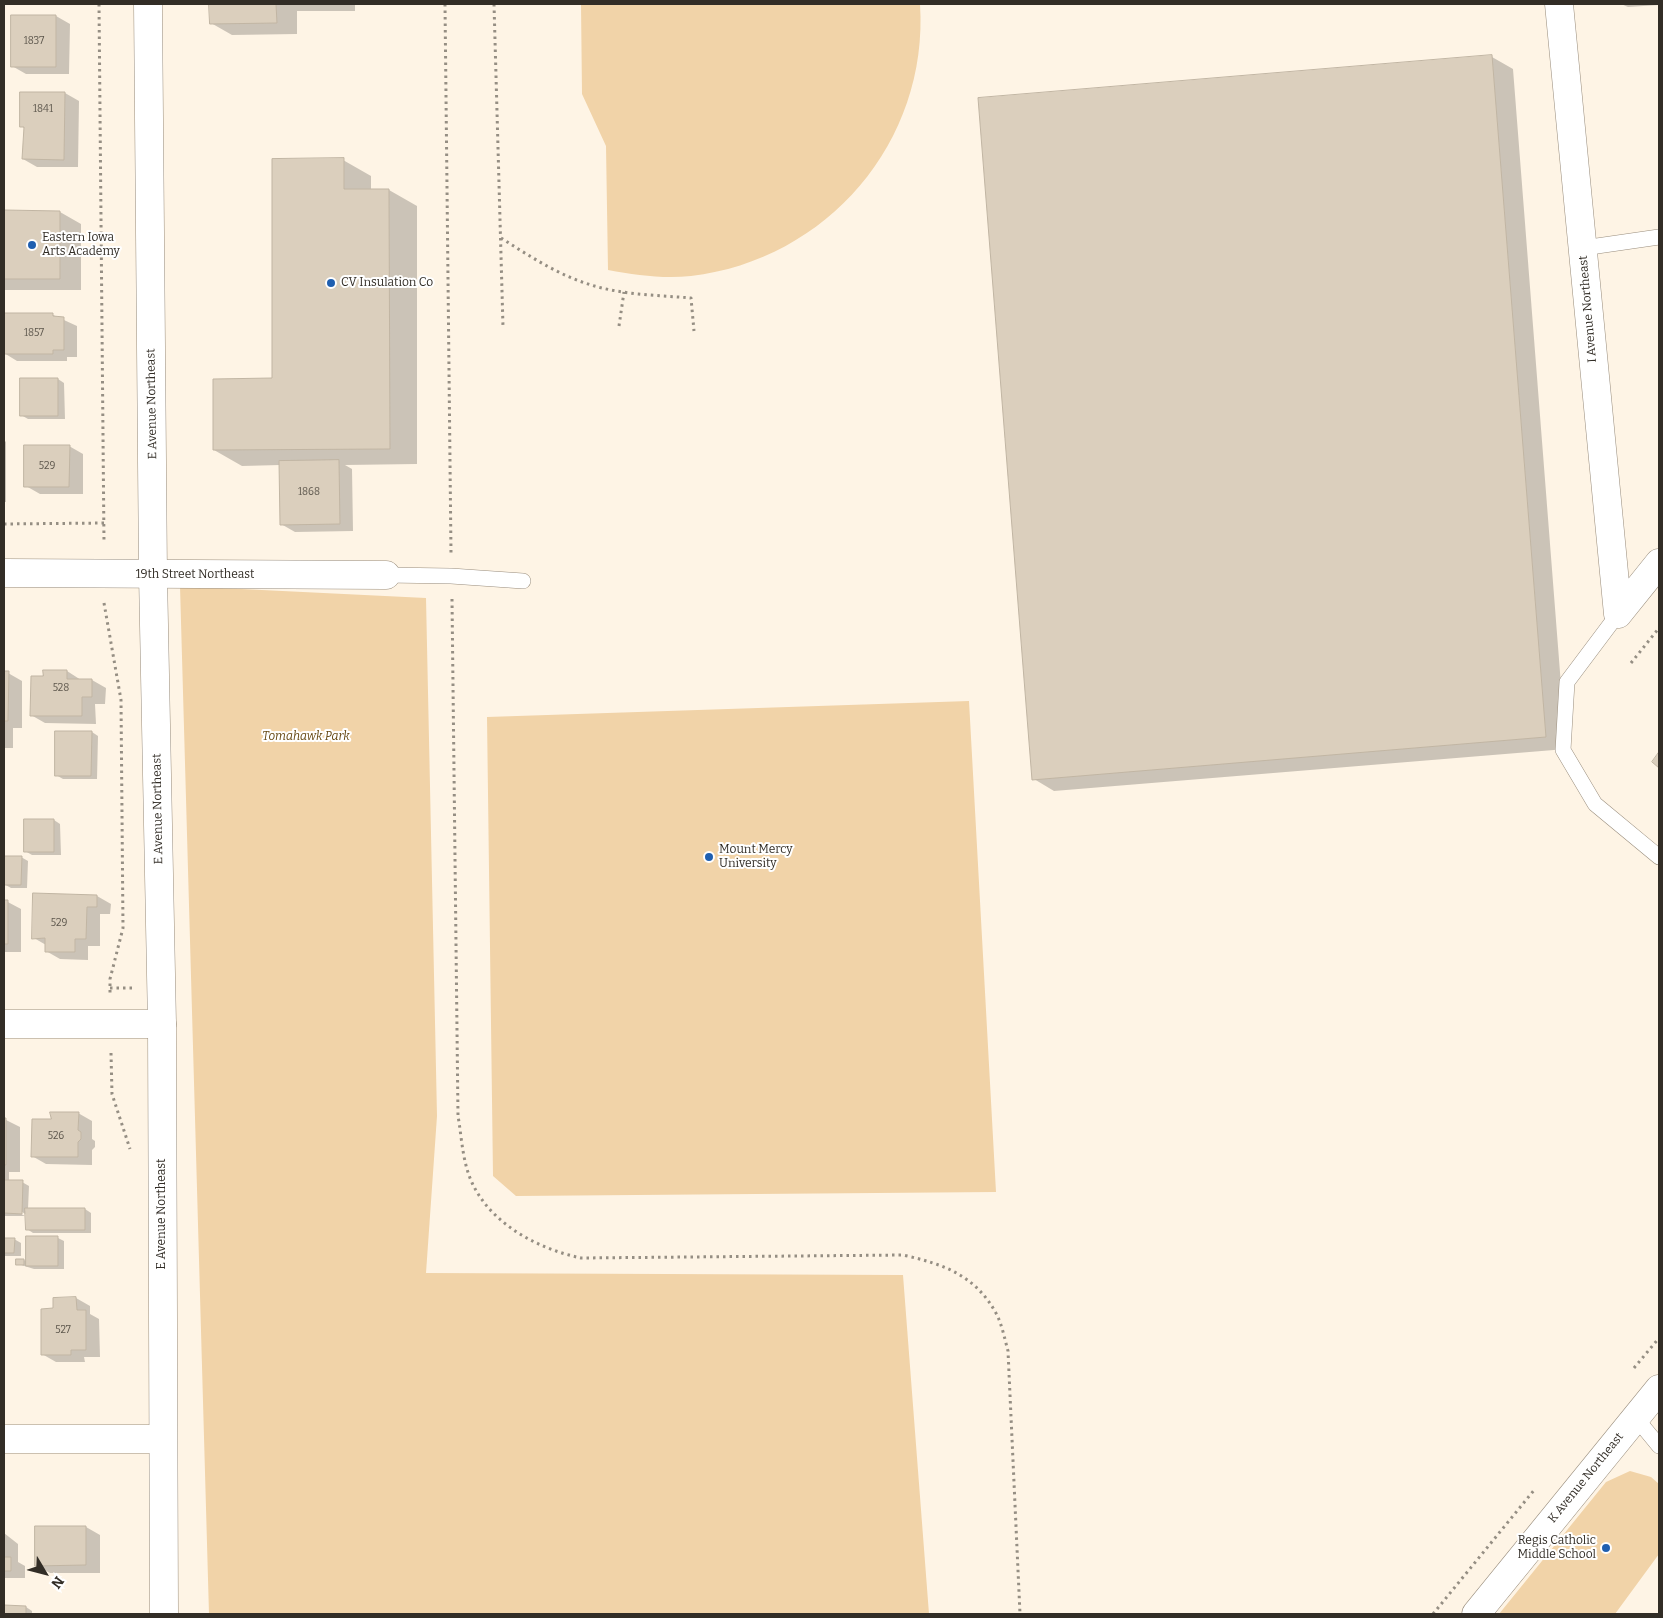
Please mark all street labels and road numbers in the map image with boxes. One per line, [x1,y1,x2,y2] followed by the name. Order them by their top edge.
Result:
[1576,255,1600,363] street label: I Avenue Northeast
[144,348,160,460] street label: E Avenue Northeast
[136,568,254,582] street label: 19th Street Northeast
[150,753,166,865] street label: E Avenue Northeast
[155,1159,169,1269] street label: E Avenue Northeast
[1545,1430,1627,1526] street label: K Avenue Northeast

